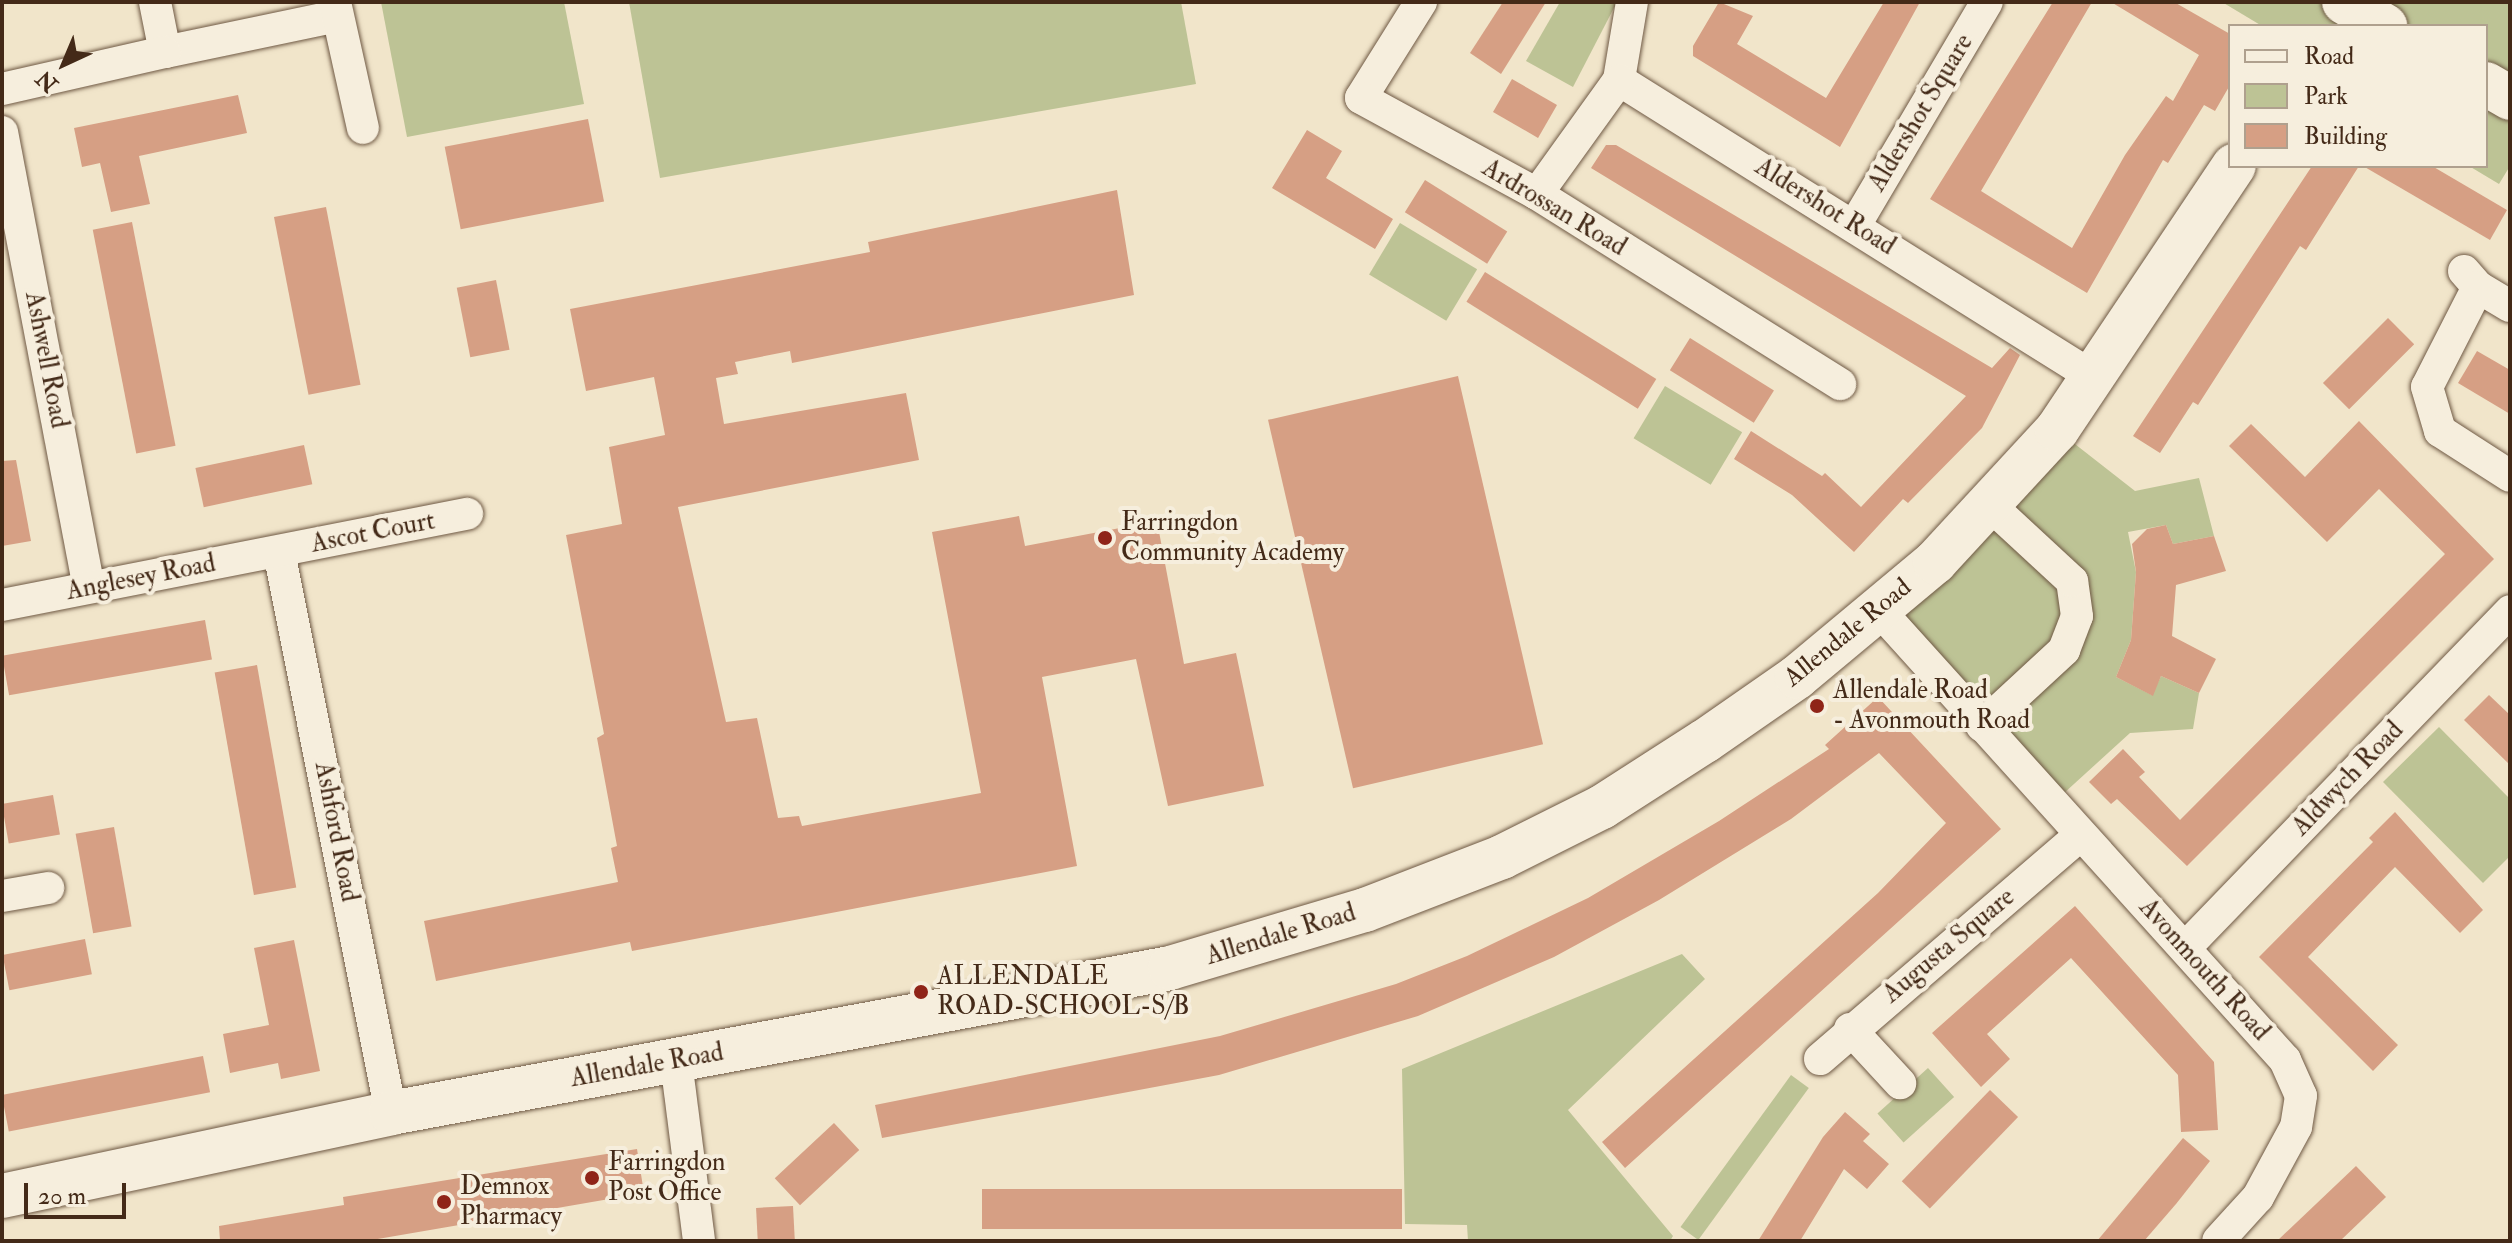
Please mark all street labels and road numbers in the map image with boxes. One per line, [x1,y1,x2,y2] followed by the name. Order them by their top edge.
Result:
[1862,29,1980,197] street label: Aldershot Square
[1749,151,1901,263] street label: Aldershot Road
[1476,153,1632,263] street label: Ardrossan Road
[17,289,75,431] street label: Ashwell Road
[308,506,438,560] street label: Ascot Court
[64,548,218,608] street label: Anglesey Road
[1778,572,1918,694] street label: Allendale Road
[2286,715,2410,843] street label: Aldwych Road
[307,759,365,905] street label: Ashford Road
[1877,882,2021,1010] street label: Augusta Square
[2132,892,2276,1048] street label: Avonmouth Road
[1202,897,1360,973] street label: Allendale Road
[568,1037,726,1095] street label: Allendale Road

